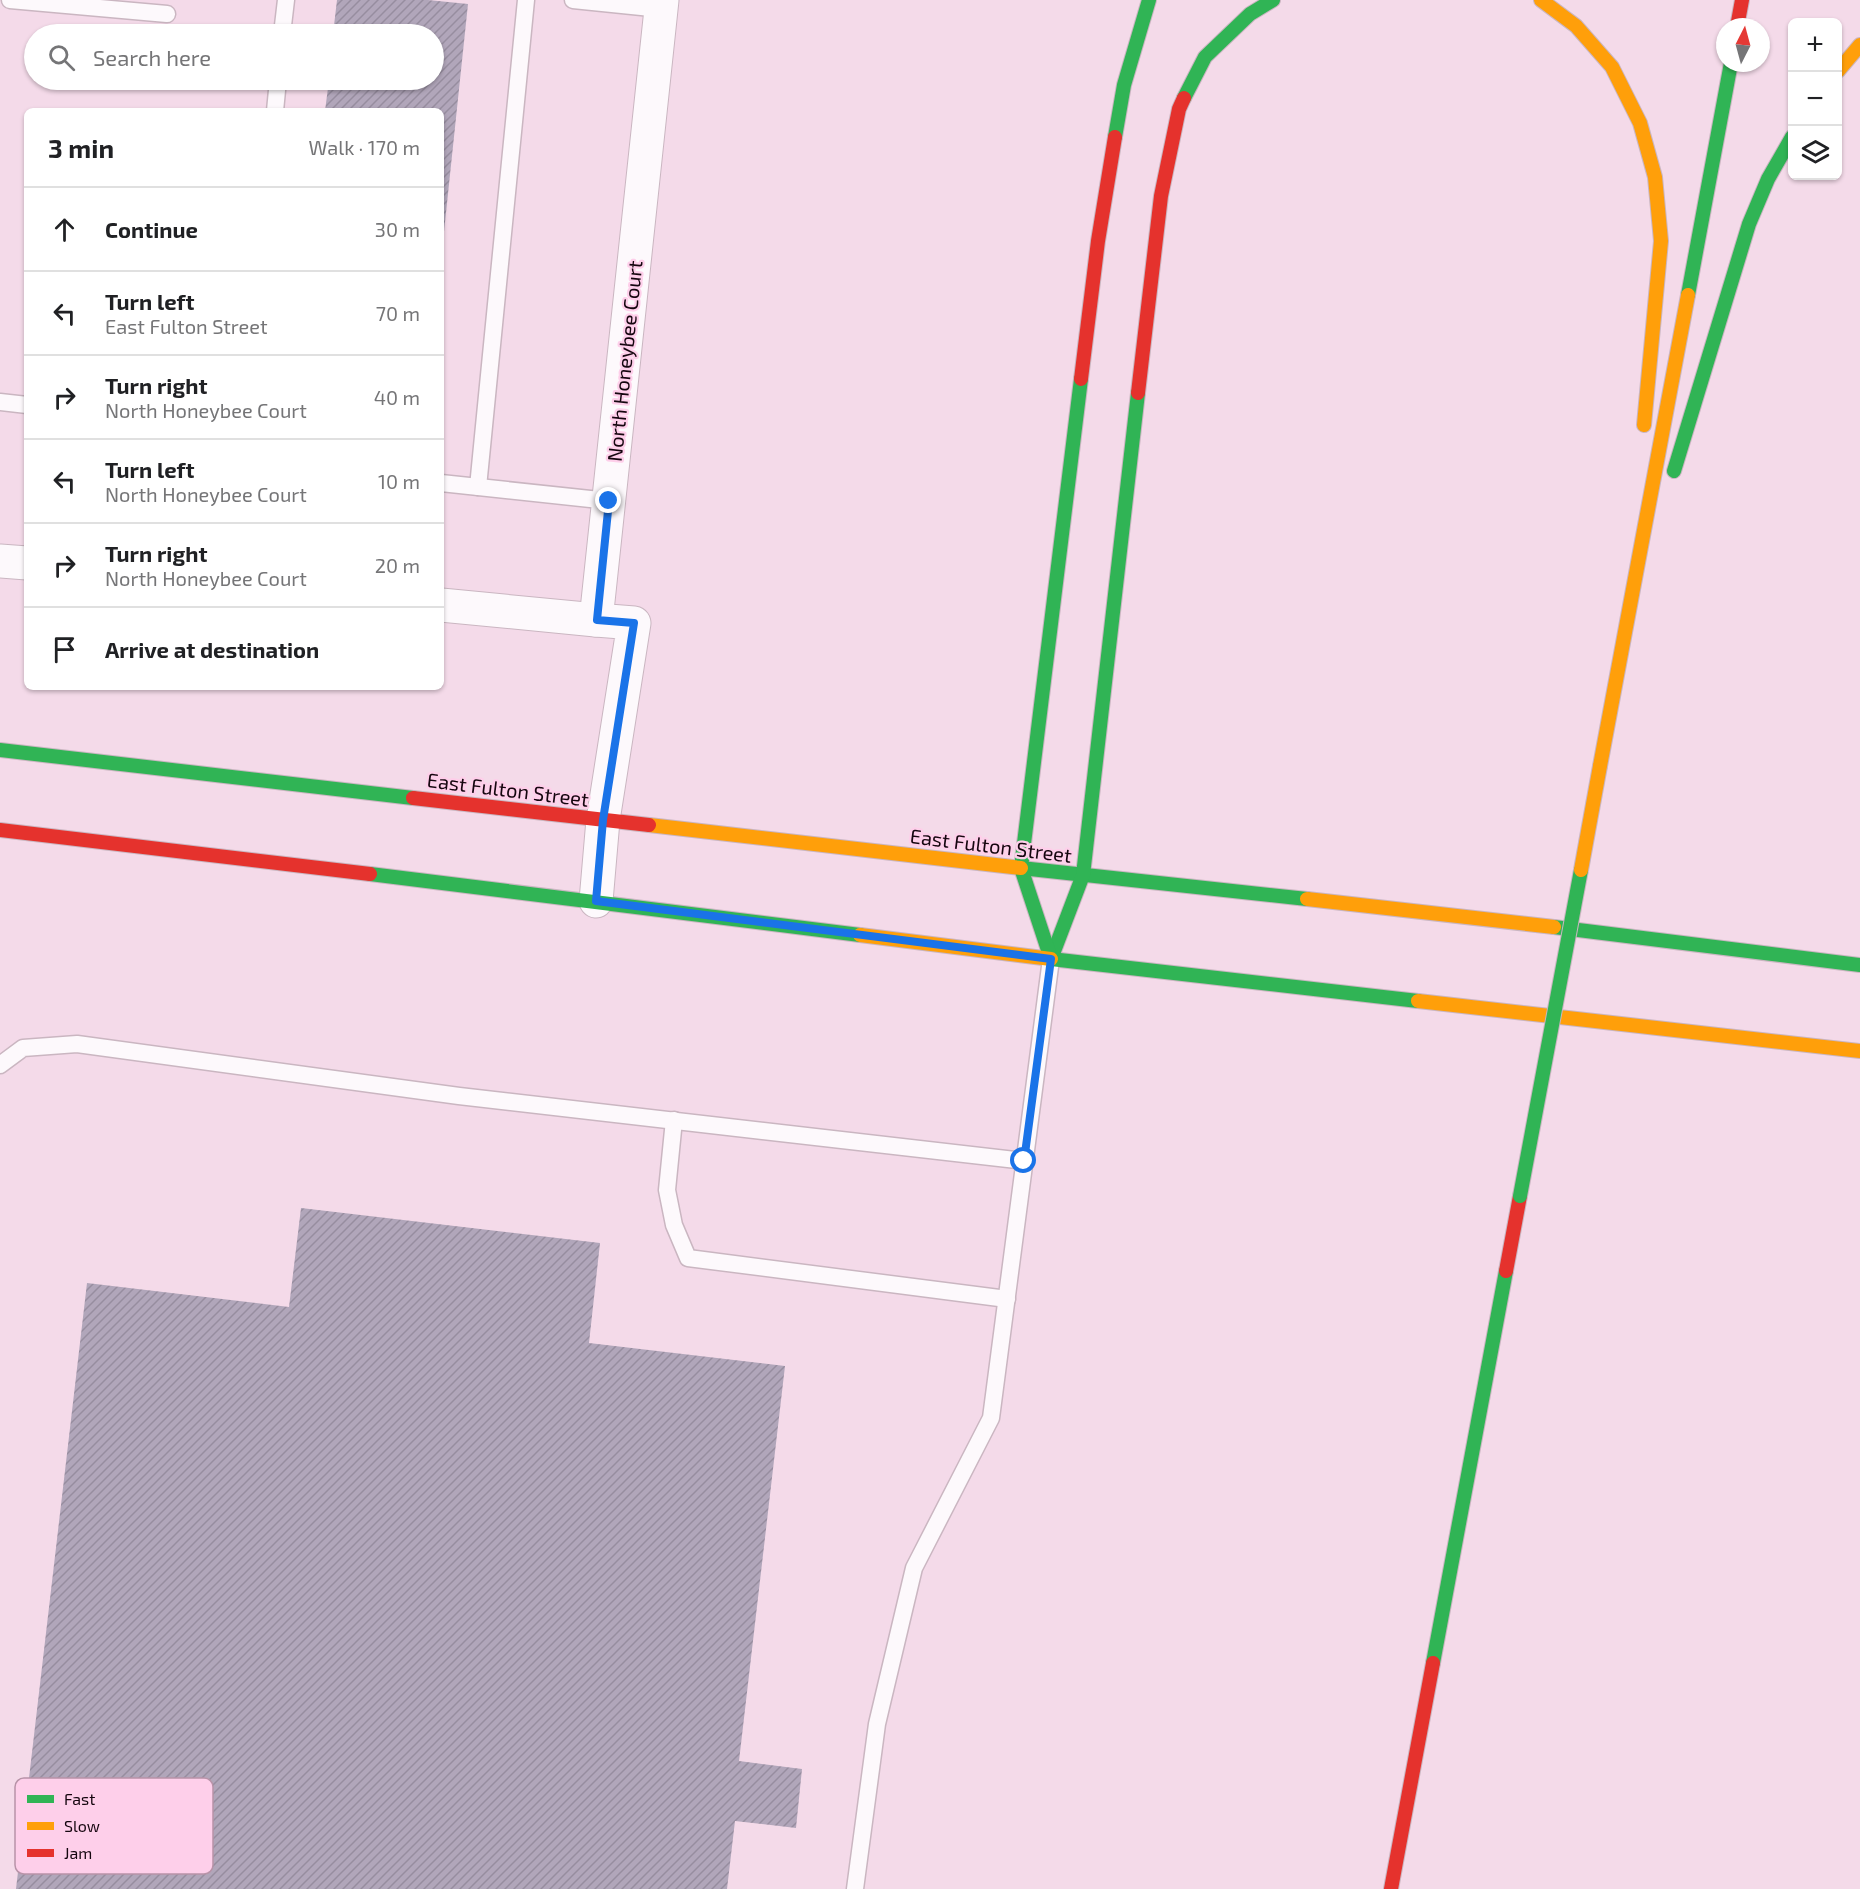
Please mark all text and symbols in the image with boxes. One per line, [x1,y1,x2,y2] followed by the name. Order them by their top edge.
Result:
[1716,18,1770,72] north arrow
[1788,18,1842,180] map controls
[1788,18,1842,72] button: +
[24,24,444,90] search box
[45,41,78,74] icon: search
[93,44,211,70] text: Search here
[1788,72,1842,126] button: −
[1788,126,1842,180] button: layers
[48,132,114,163] text: 3 min
[309,135,420,159] text: Walk · 170 m
[48,213,81,246] icon: ahead
[105,216,198,242] text: Continue
[375,217,420,241] text: 30 m
[602,259,647,463] street label: North Honeybee Court
[105,288,194,314] text: Turn left
[48,297,81,330] icon: left
[376,301,420,325] text: 70 m
[105,314,268,338] text: East Fulton Street
[105,372,207,398] text: Turn right
[48,381,81,414] icon: right
[374,385,420,409] text: 40 m
[105,398,307,422] text: North Honeybee Court
[105,456,194,482] text: Turn left
[48,465,81,498] icon: left
[378,469,420,493] text: 10 m
[105,482,307,506] text: North Honeybee Court
[595,487,621,513] route end
[105,540,207,566] text: Turn right
[48,549,81,582] icon: right
[375,553,420,577] text: 20 m
[105,566,307,590] text: North Honeybee Court
[48,633,81,666] icon: arrive
[105,636,319,662] text: Arrive at destination
[426,767,591,811] street label: East Fulton Street
[909,823,1074,867] street label: East Fulton Street
[1010,1147,1036,1173] route start
[15,1778,213,1874] legend
[64,1789,95,1808] text: Fast
[64,1816,100,1835] text: Slow
[64,1843,92,1862] text: Jam

